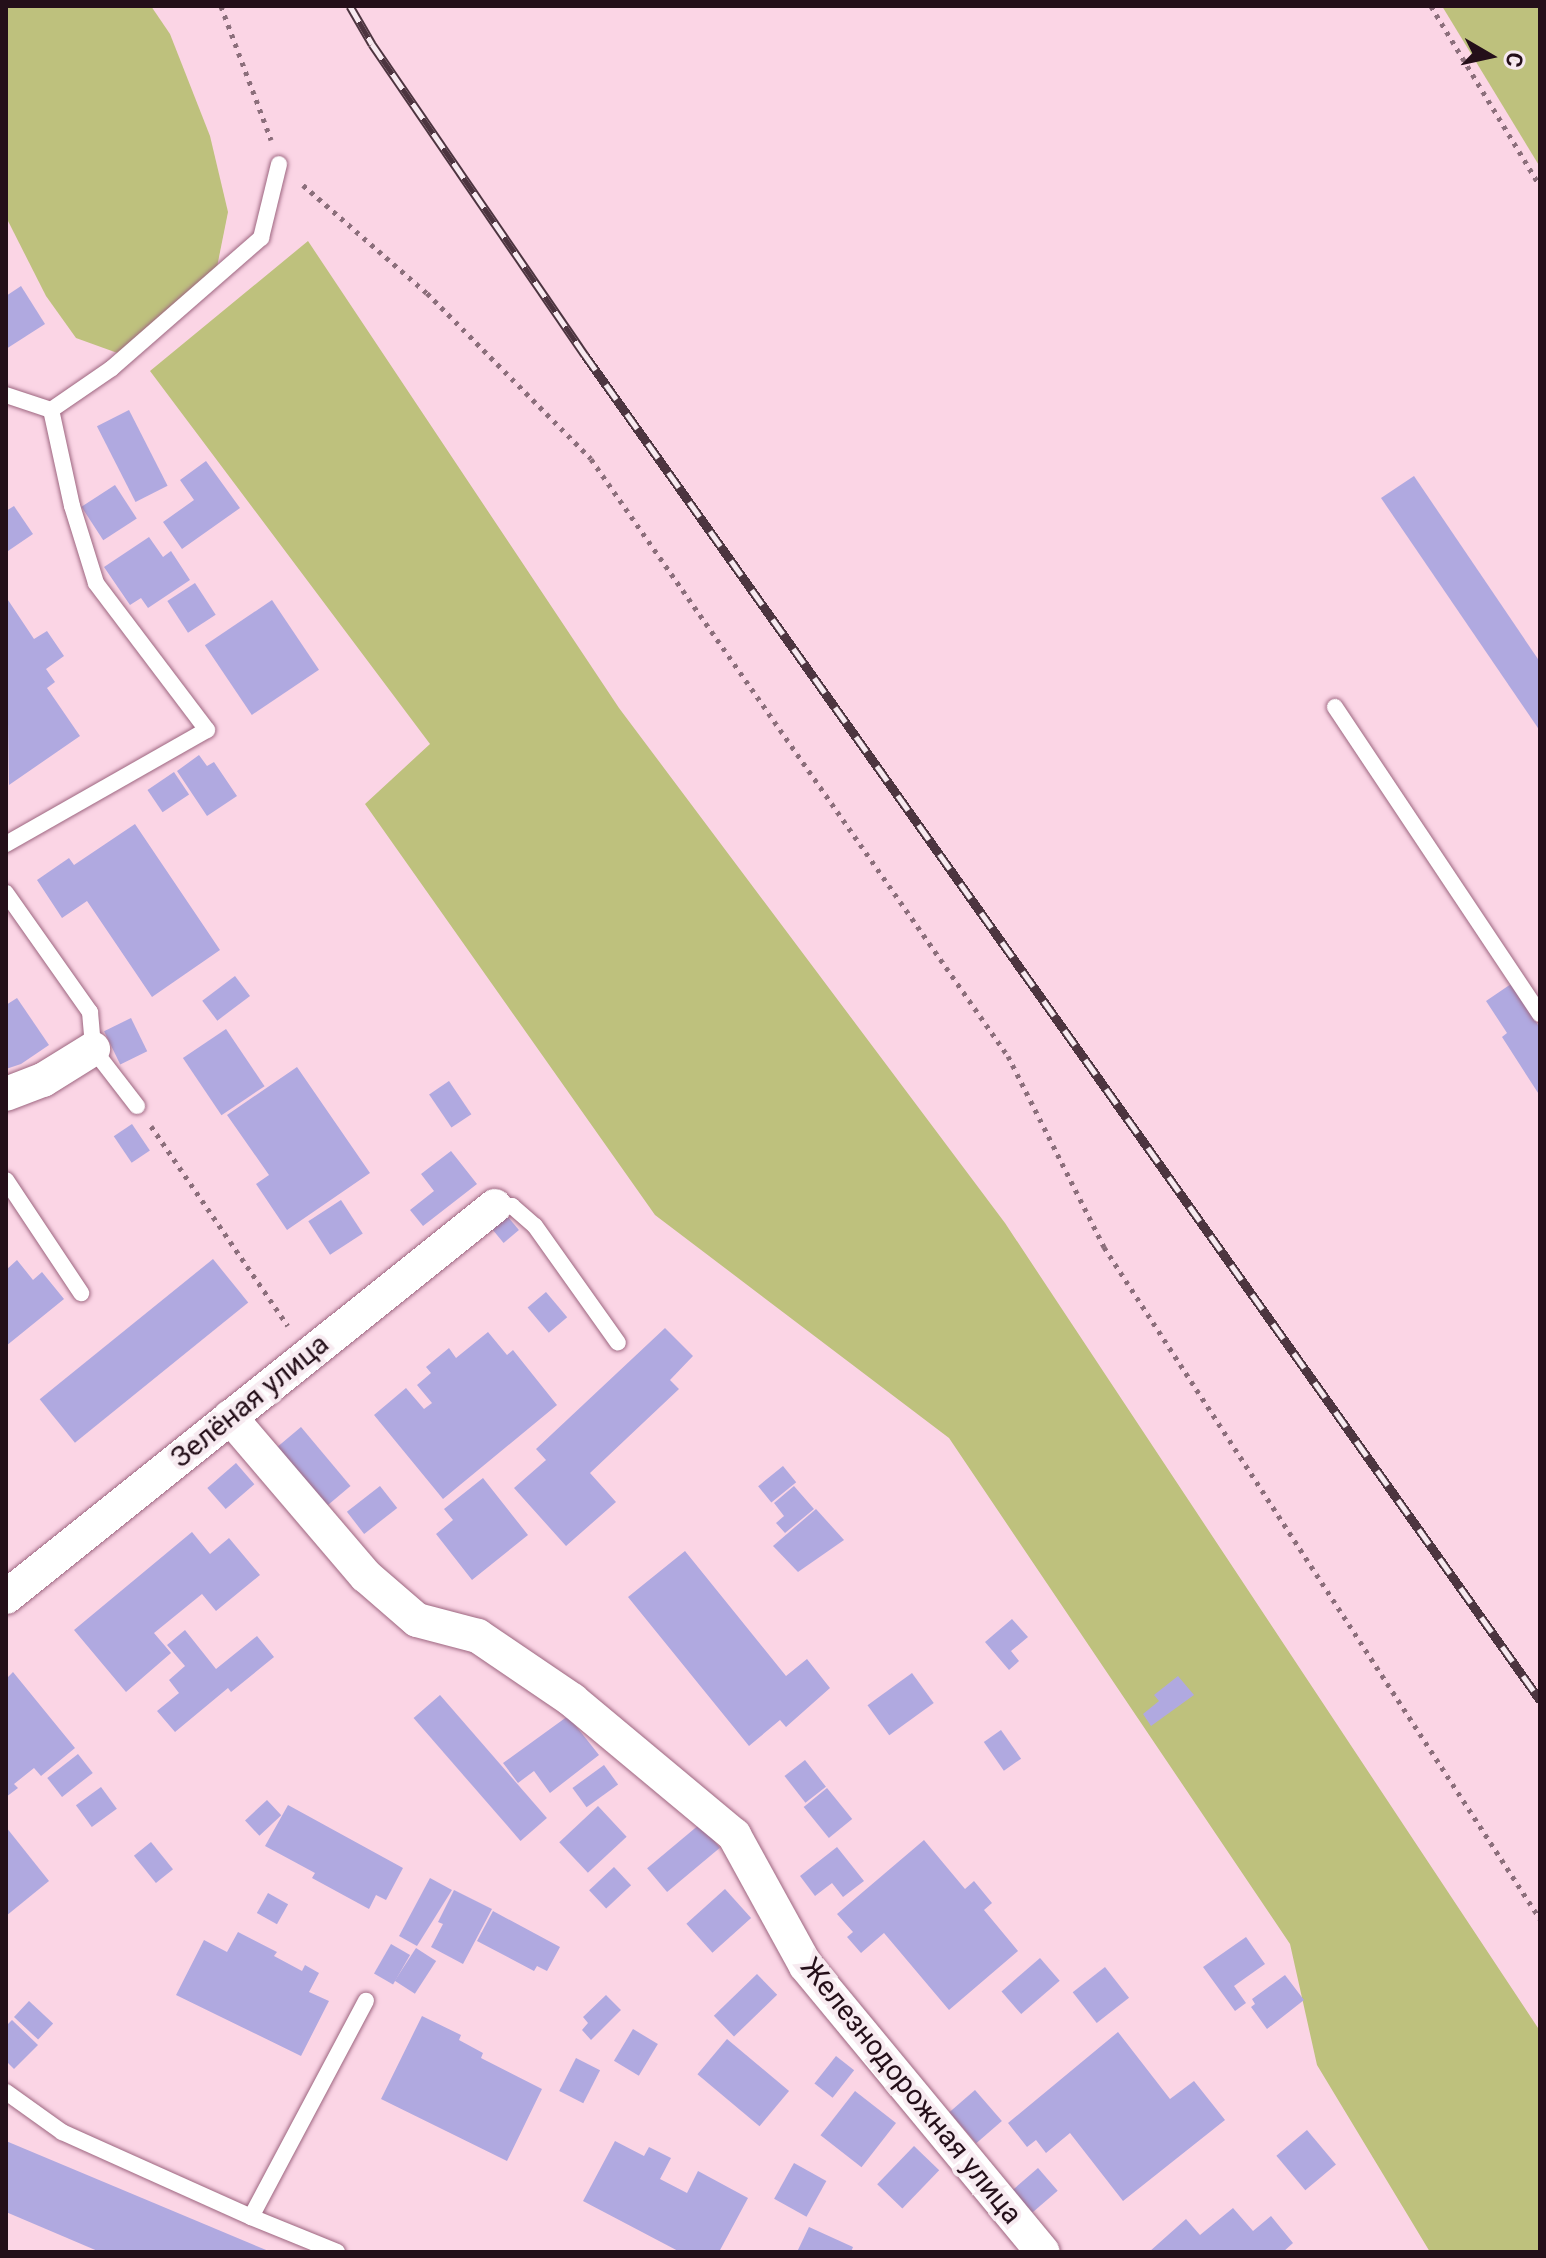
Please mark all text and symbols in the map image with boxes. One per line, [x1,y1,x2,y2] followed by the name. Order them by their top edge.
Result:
[1450,16,1530,96] north arrow
[1501,51,1528,69] text: С
[164,1327,336,1475] street label: Зелёная улица
[793,1951,1029,2231] street label: Железнодорожная улица

